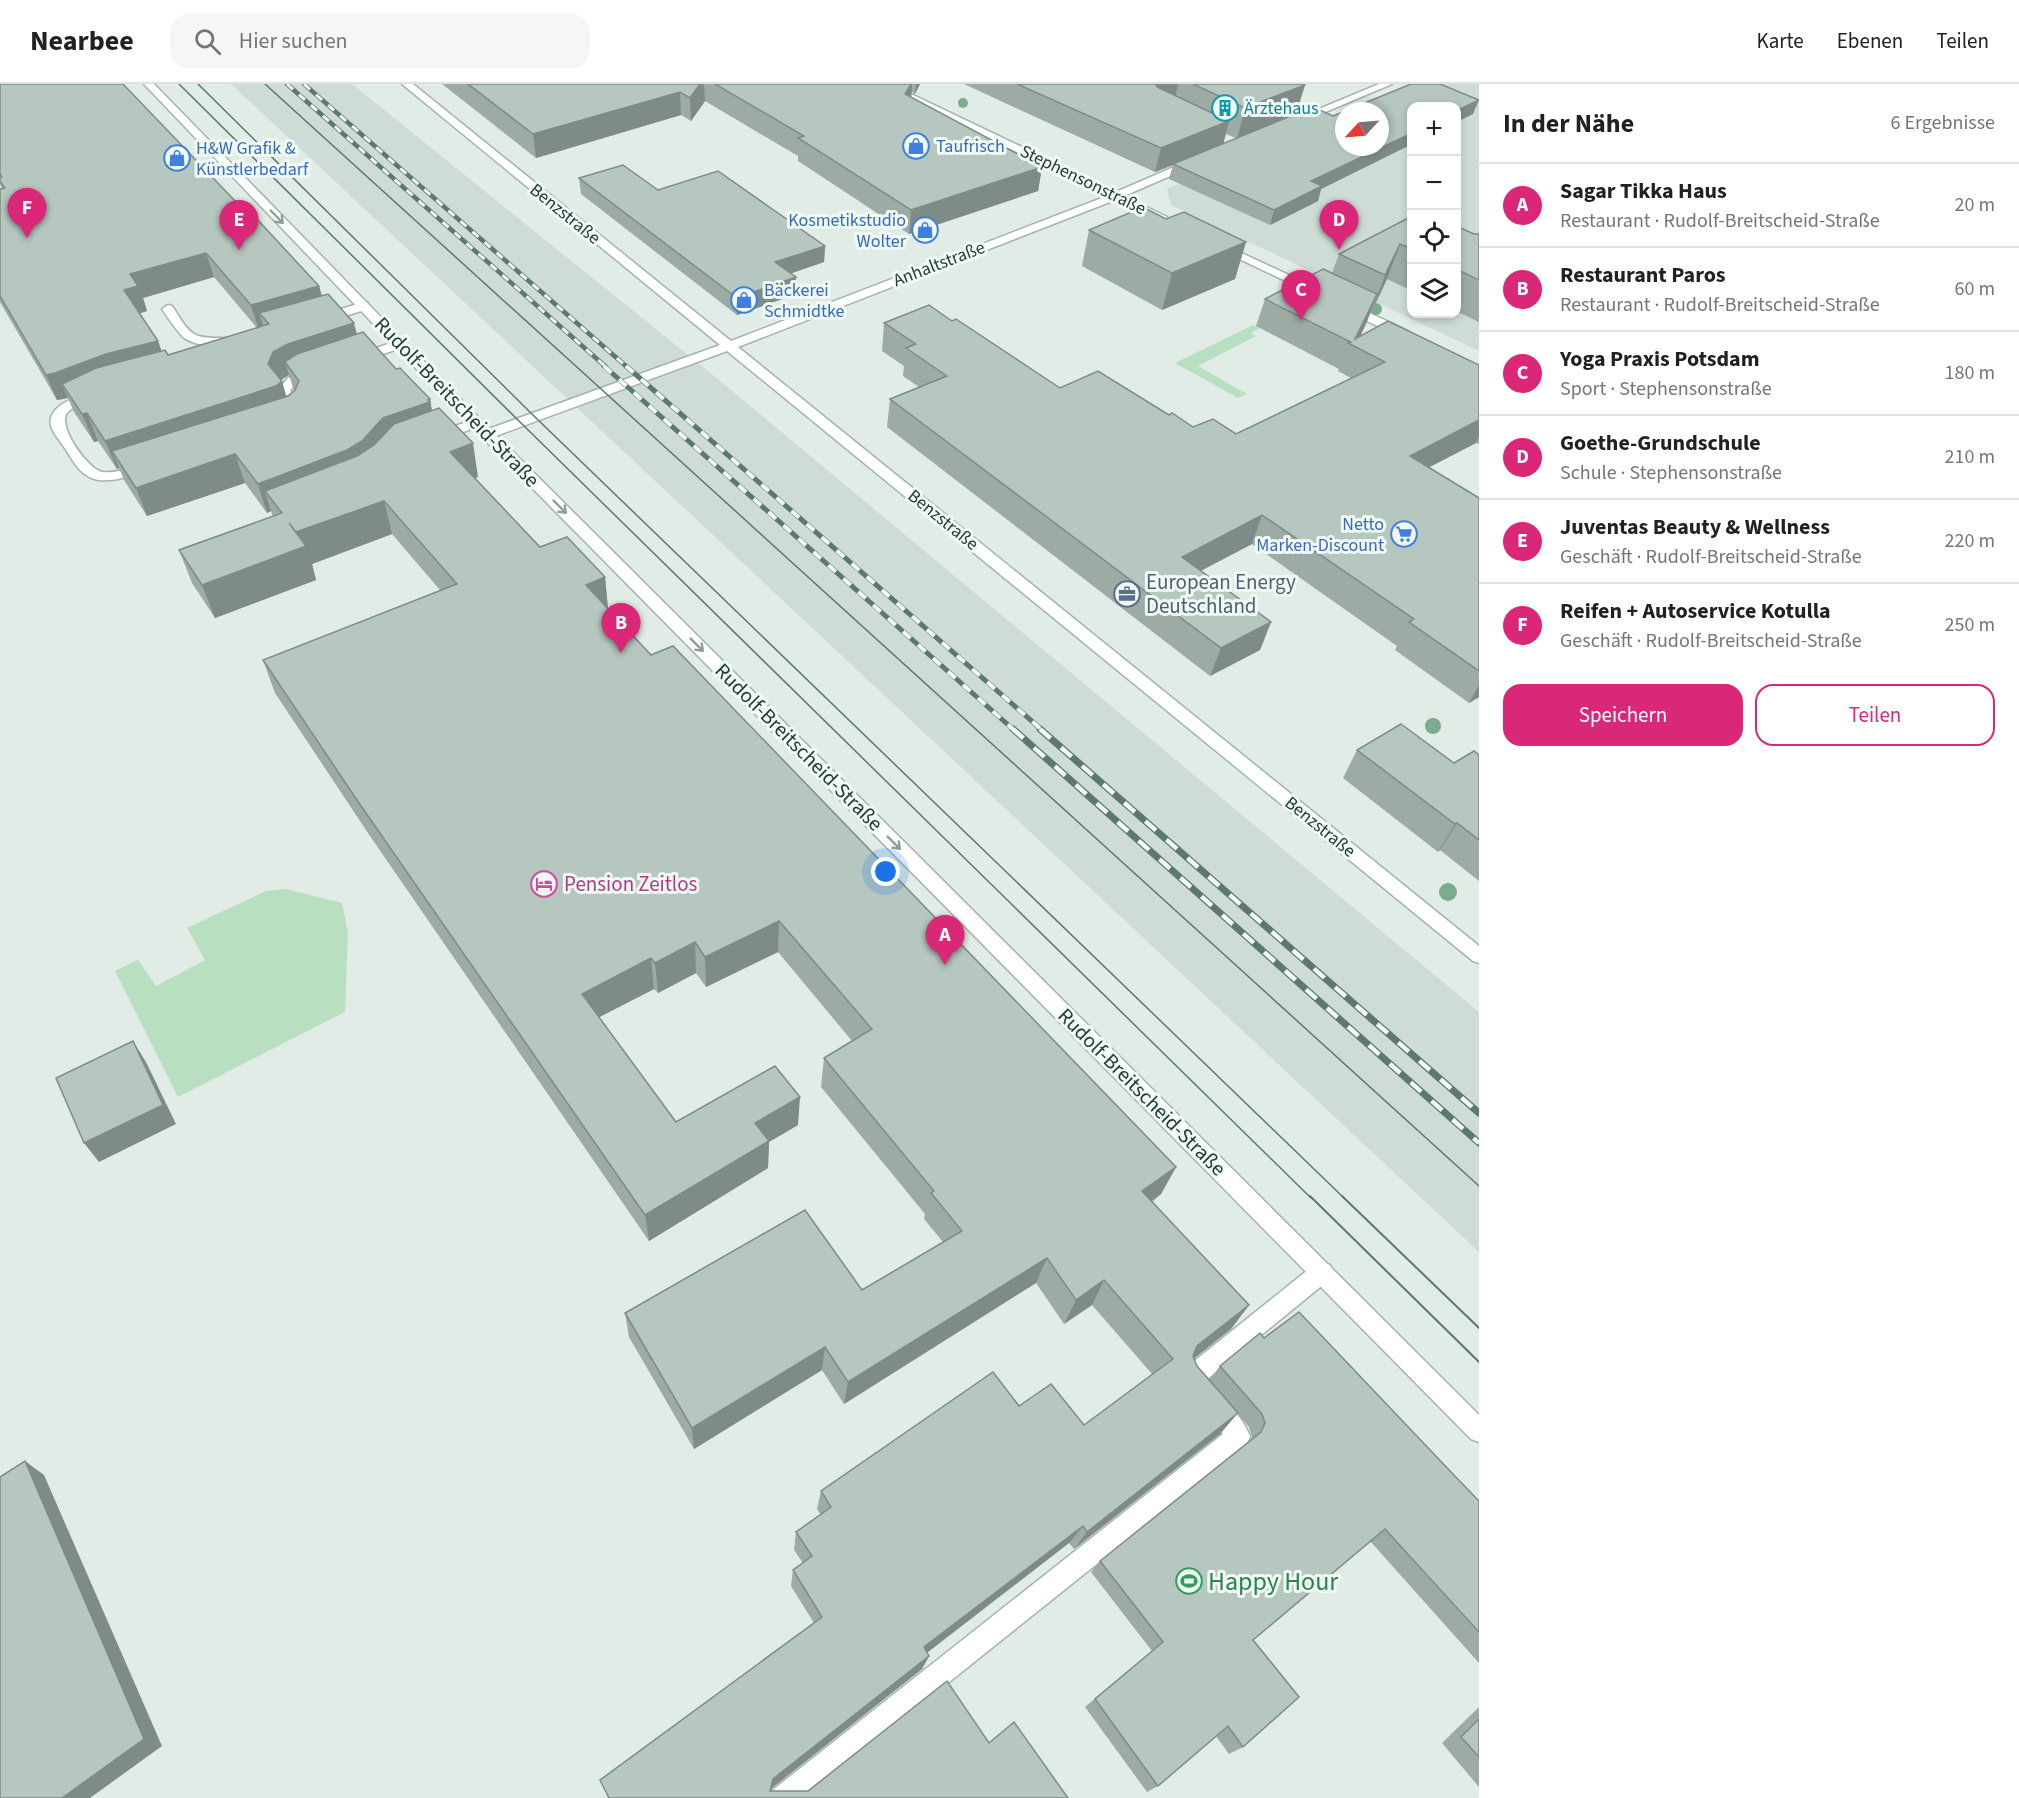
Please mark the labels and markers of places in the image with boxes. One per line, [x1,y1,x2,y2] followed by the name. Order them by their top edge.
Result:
[1210,93,1240,123] building icon: Ärztehaus
[1244,96,1319,121] place label: Ärztehaus
[901,131,931,161] shop icon: Taufrisch
[936,134,1005,159] place label: Taufrisch
[196,136,309,182] place label: H&W Grafik & Künstlerbedarf
[162,143,192,173] shop icon: H&W Grafik & Künstlerbedarf
[8,188,46,238] pin: F
[220,200,258,250] pin: E
[1320,200,1358,250] pin: D
[788,208,907,254] place label: Kosmetikstudio Wolter
[910,215,940,245] shop icon: Kosmetikstudio Wolter
[1282,270,1320,320] pin: C
[764,278,845,324] place label: Bäckerei Schmidtke
[729,285,759,315] shop icon: Bäckerei Schmidtke
[1256,512,1384,558] place label: Netto Marken-Discount
[1389,519,1419,549] supermarket icon: Netto Marken-Discount
[1146,567,1296,621] place label: European Energy Deutschland
[1112,579,1142,609] office icon: European Energy Deutschland
[602,604,640,653] pin: B
[529,869,559,899] hotel icon: Pension Zeitlos
[564,869,698,899] place label: Pension Zeitlos
[926,916,964,965] pin: A
[1208,1563,1339,1600] place label: Happy Hour
[1174,1566,1204,1596] sports icon: Happy Hour

